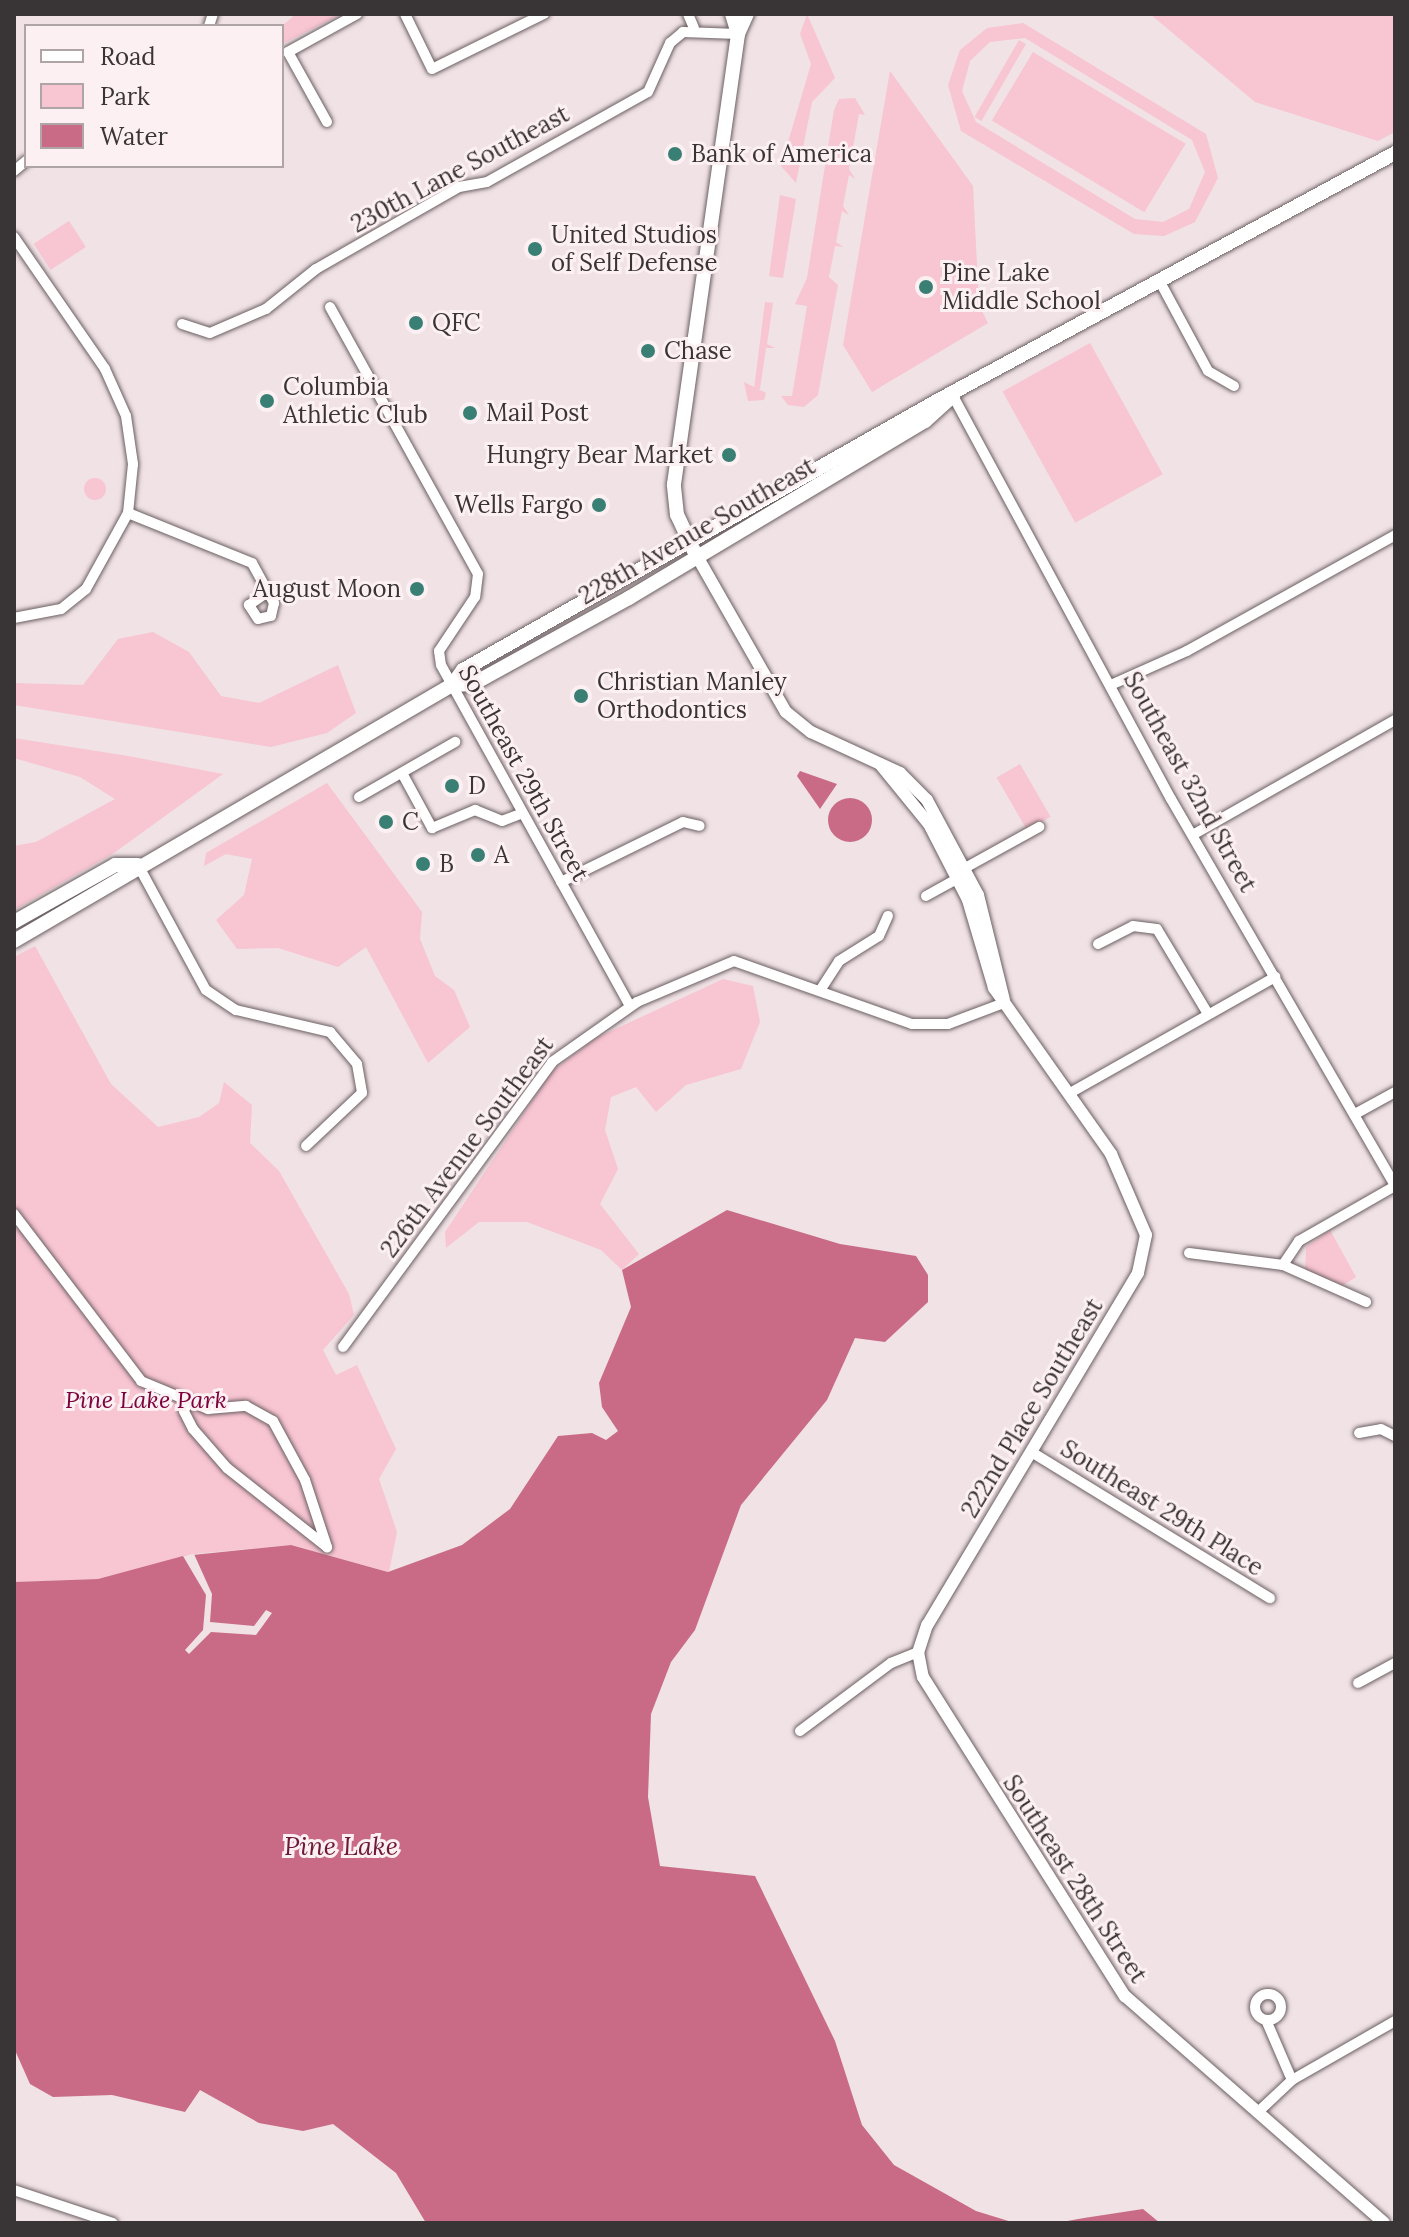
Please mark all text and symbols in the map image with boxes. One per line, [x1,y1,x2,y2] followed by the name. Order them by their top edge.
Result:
[24,24,284,168] legend
[100,41,156,72] text: Road
[100,81,150,112] text: Park
[346,99,574,239] street label: 230th Lane Southeast
[100,121,168,152] text: Water
[691,140,872,168] place label: Bank of America
[666,145,684,163] marker: Bank of America
[551,221,717,277] place label: United Studios of Self Defense
[526,240,544,258] marker: United Studios of Self Defense
[942,259,1101,315] place label: Pine Lake Middle School
[917,278,935,296] marker: Pine Lake Middle School
[432,309,481,337] place label: QFC
[407,314,425,332] marker: QFC
[664,337,732,365] place label: Chase
[639,342,657,360] marker: Chase
[283,373,428,429] place label: Columbia Athletic Club
[258,392,276,410] marker: Columbia Athletic Club
[486,399,589,427] place label: Mail Post
[461,404,479,422] marker: Mail Post
[486,441,713,469] place label: Hungry Bear Market
[720,446,738,464] marker: Hungry Bear Market
[574,451,820,611] street label: 228th Avenue Southeast
[455,491,583,519] place label: Wells Fargo
[590,496,608,514] marker: Wells Fargo
[253,575,401,603] place label: August Moon
[408,580,426,598] marker: August Moon
[453,660,595,886] street label: Southeast 29th Street
[1117,667,1263,897] street label: Southeast 32nd Street
[597,668,787,724] place label: Christian Manley Orthodontics
[572,687,590,705] marker: Christian Manley Orthodontics
[468,772,486,800] place label: D
[443,777,461,795] marker: D
[402,808,419,836] place label: C
[377,813,395,831] marker: C
[494,841,509,869] place label: A
[469,846,487,864] marker: A
[439,850,454,878] place label: B
[414,855,432,873] marker: B
[375,1031,559,1263] street label: 226th Avenue Southeast
[955,1293,1109,1523] street label: 222nd Place Southeast
[65,1386,227,1414] park label: Pine Lake Park
[1055,1434,1269,1582] street label: Southeast 29th Place
[997,1770,1153,1988] street label: Southeast 28th Street
[284,1830,398,1862] water label: Pine Lake

